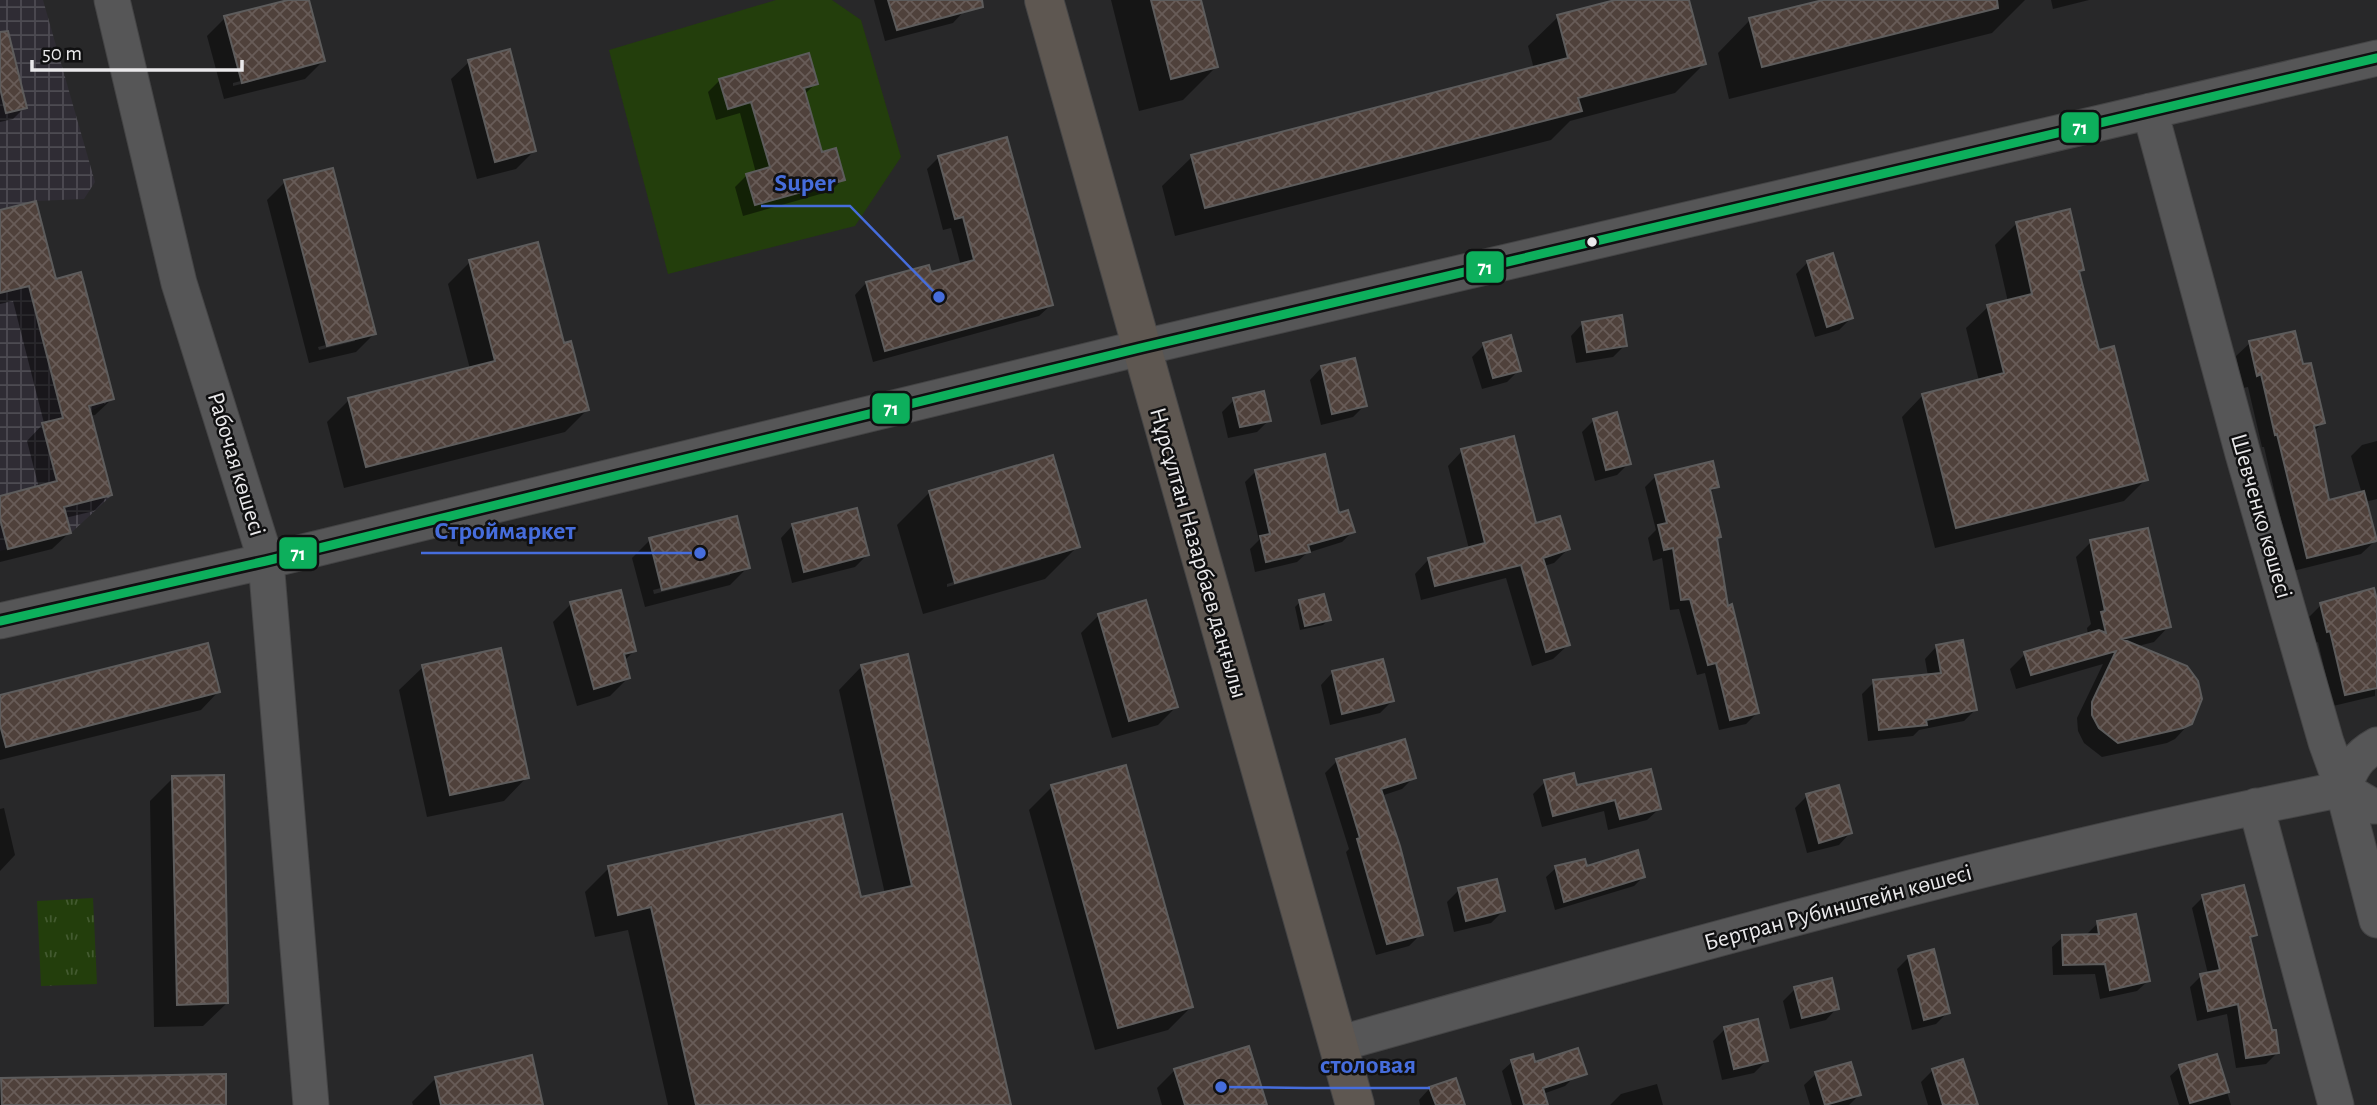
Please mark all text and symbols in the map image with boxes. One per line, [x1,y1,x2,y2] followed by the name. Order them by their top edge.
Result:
[32,28,242,72] scale bar
[42,43,82,64] text: 50 m
[2060,111,2100,144] line badge: 71
[2072,119,2088,138] text: 71
[761,159,850,206] callout: Super
[774,170,836,196] text: Super
[1585,235,1599,249] unlabelled marker
[1465,250,1505,284] line badge: 71
[1477,259,1493,278] text: 71
[203,389,269,539] street label: Рабочая көшесі
[871,392,911,425] line badge: 71
[883,400,899,419] text: 71
[1145,405,1251,701] street label: Нұрсұлтан Назарбаев даңғылы
[2226,431,2296,601] street label: Шевченко көшесі
[421,506,590,553] callout: Строймаркет
[434,518,577,544] text: Строймаркет
[278,536,318,570] line badge: 71
[290,545,306,564] text: 71
[1702,861,1974,955] street label: Бертран Рубинштейн көшесі
[1306,1041,1430,1088] callout: столовая
[1320,1052,1416,1078] text: столовая

